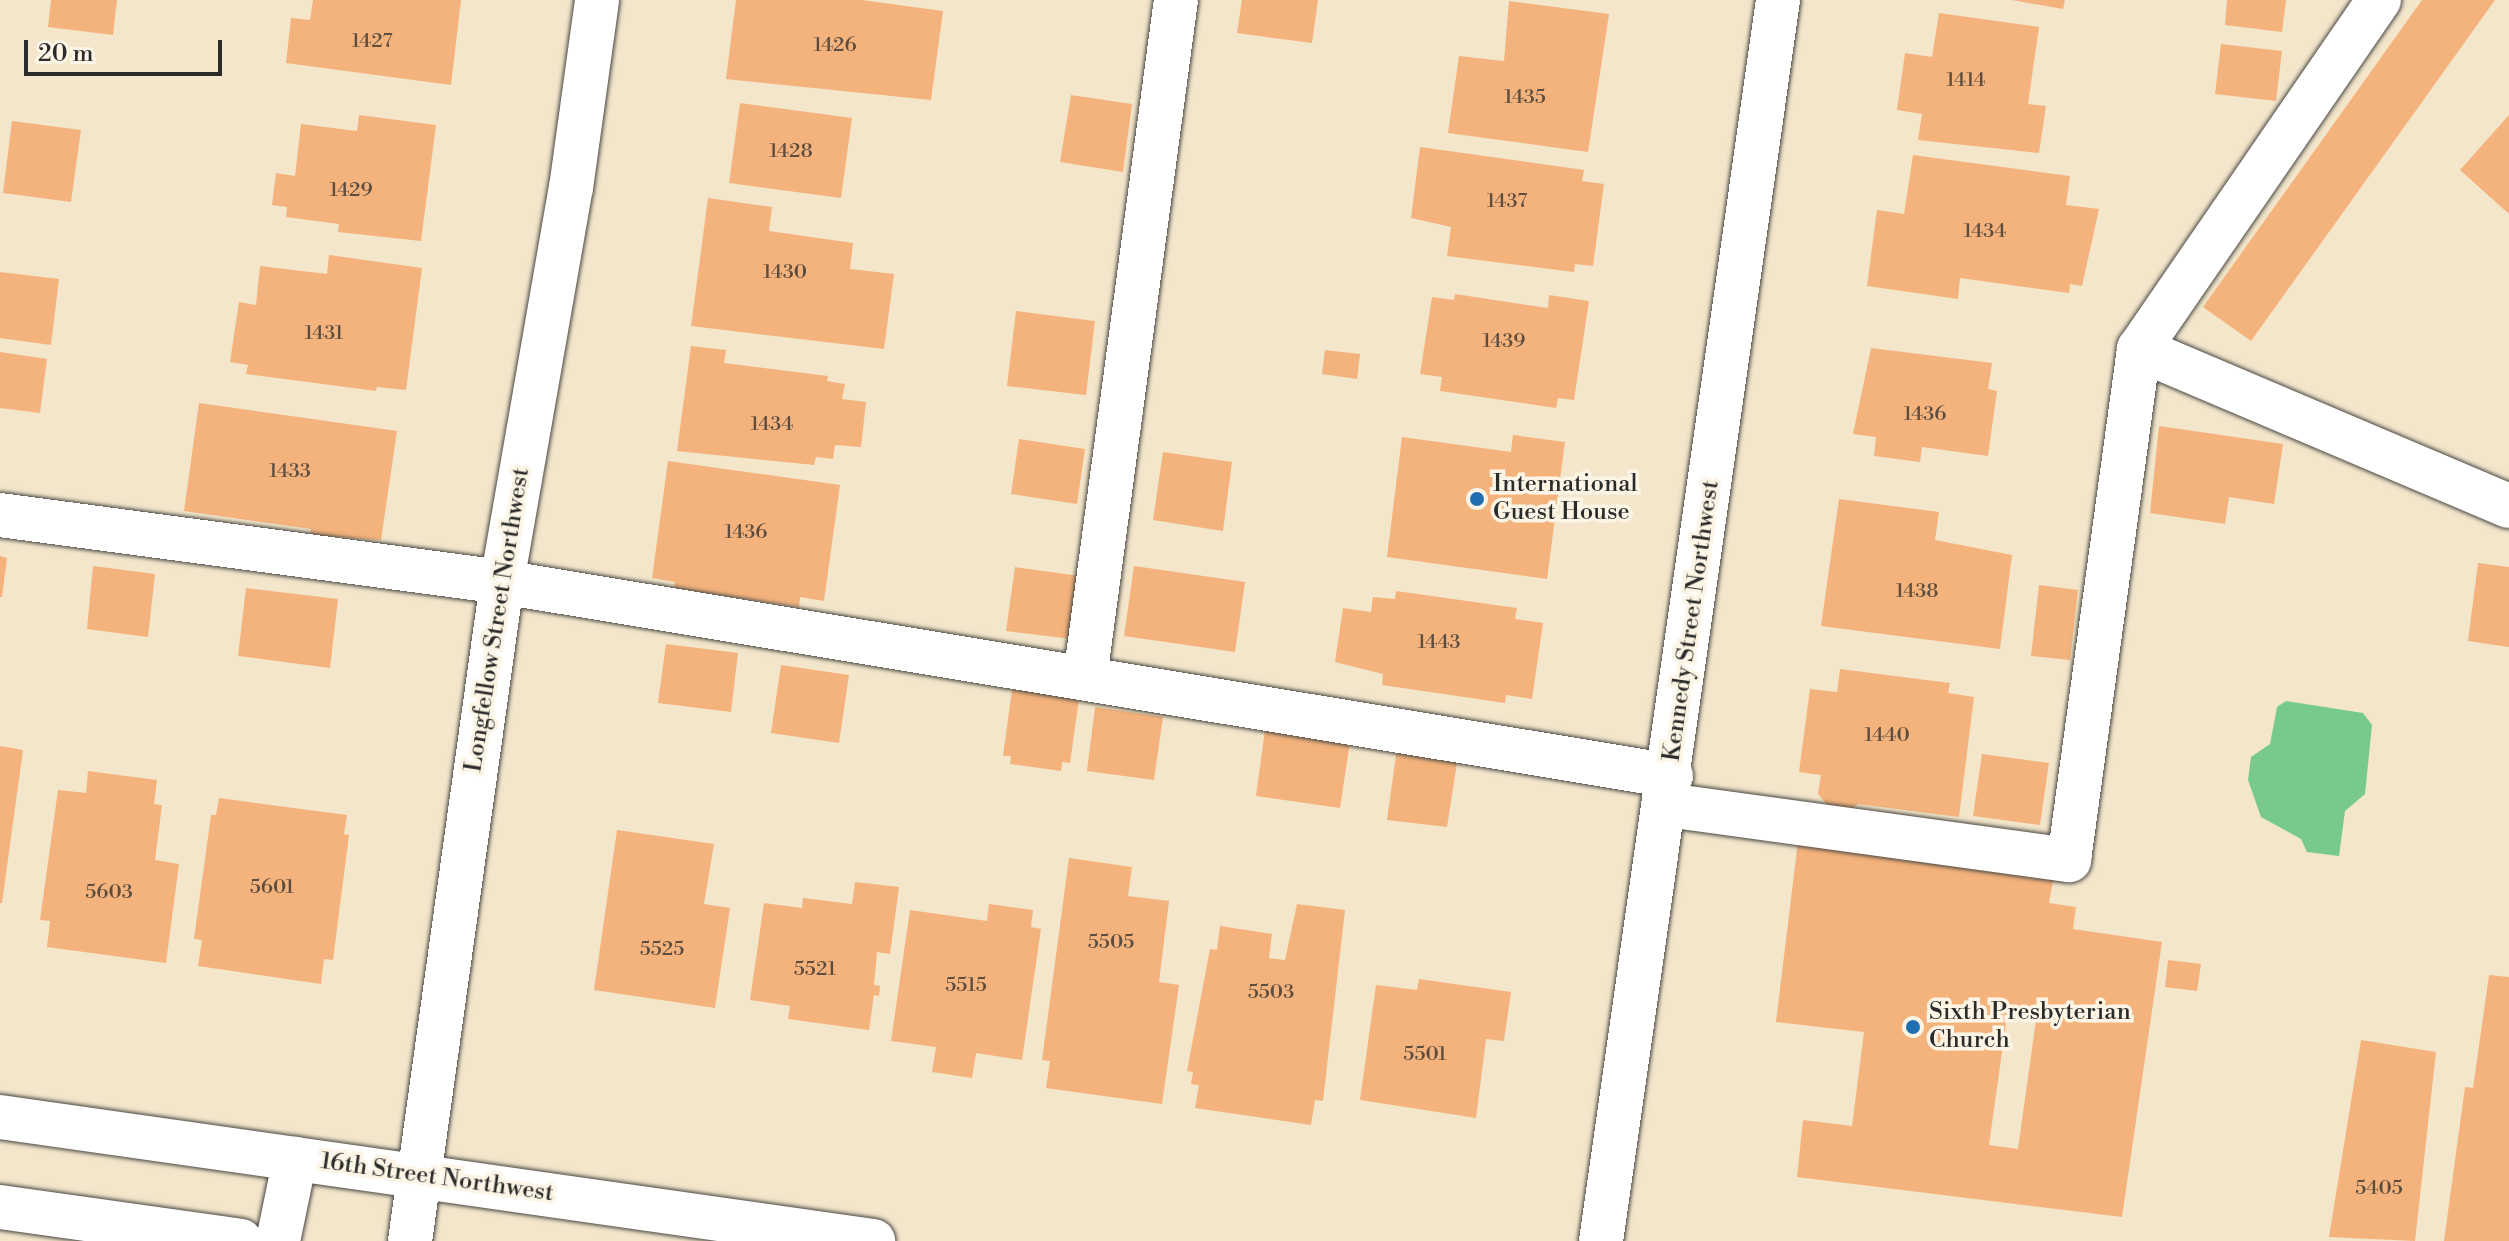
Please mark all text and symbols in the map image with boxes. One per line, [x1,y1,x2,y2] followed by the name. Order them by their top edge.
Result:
[28,24,226,74] scale bar
[351,29,393,53] house number: 1427
[813,33,857,57] house number: 1426
[38,39,94,69] text: 20 m
[1946,68,1986,92] house number: 1414
[1504,85,1546,109] house number: 1435
[769,139,813,163] house number: 1428
[329,178,373,202] house number: 1429
[1487,189,1527,213] house number: 1437
[1964,219,2006,243] house number: 1434
[763,260,807,284] house number: 1430
[305,321,343,345] house number: 1431
[1483,329,1525,353] house number: 1439
[1904,402,1946,426] house number: 1436
[751,412,793,436] house number: 1434
[269,459,311,483] house number: 1433
[460,466,536,774] street label: Longfellow Street Northwest
[1493,471,1637,527] place label: International Guest House
[1658,479,1726,763] street label: Kennedy Street Northwest
[1468,490,1486,508] marker: International Guest House
[725,520,767,544] house number: 1436
[1895,579,1939,603] house number: 1438
[1417,630,1461,654] house number: 1443
[1864,723,1910,747] house number: 1440
[250,875,294,899] house number: 5601
[85,880,133,904] house number: 5603
[1088,930,1134,954] house number: 5505
[640,937,684,961] house number: 5525
[794,957,836,981] house number: 5521
[945,973,987,997] house number: 5515
[1248,980,1294,1004] house number: 5503
[1929,999,2131,1055] place label: Sixth Presbyterian Church
[1904,1018,1922,1036] marker: Sixth Presbyterian Church
[1403,1042,1447,1066] house number: 5501
[319,1147,555,1209] street label: 16th Street Northwest
[2355,1176,2403,1200] house number: 5405

